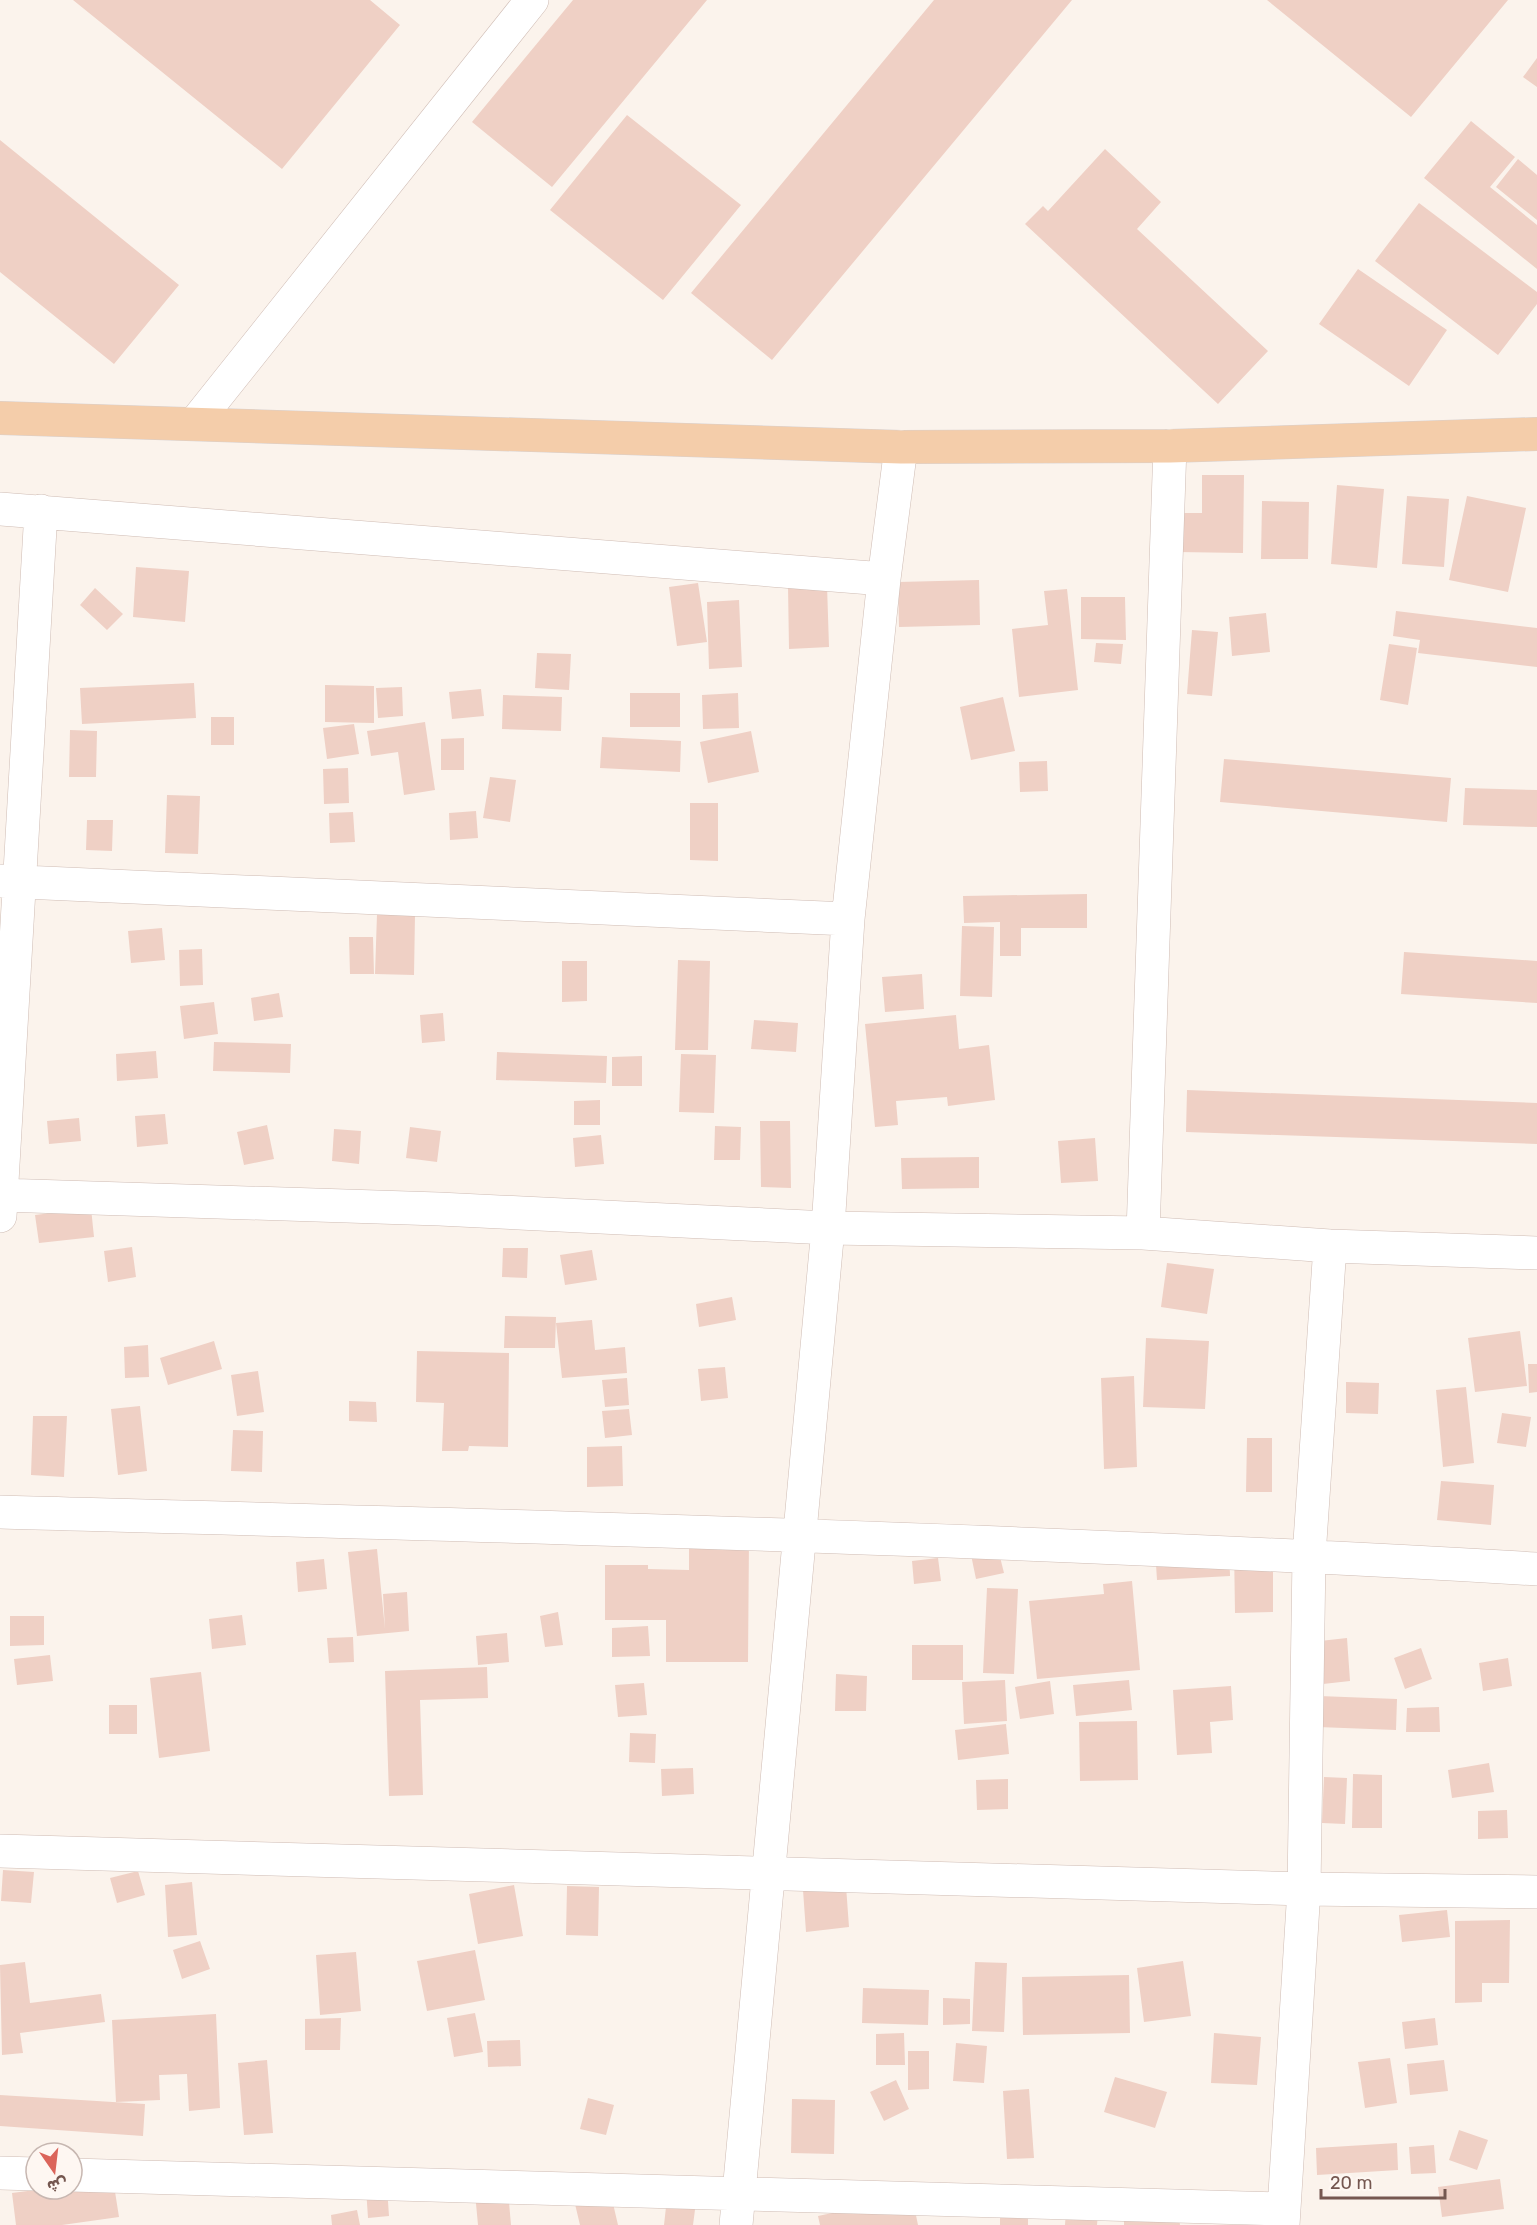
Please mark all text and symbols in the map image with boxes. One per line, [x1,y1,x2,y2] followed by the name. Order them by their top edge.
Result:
[24,2141,84,2201] north arrow
[1321,2162,1446,2200] scale bar
[1330,2172,1372,2194] text: 20 m
[45,2173,70,2197] text: ش

